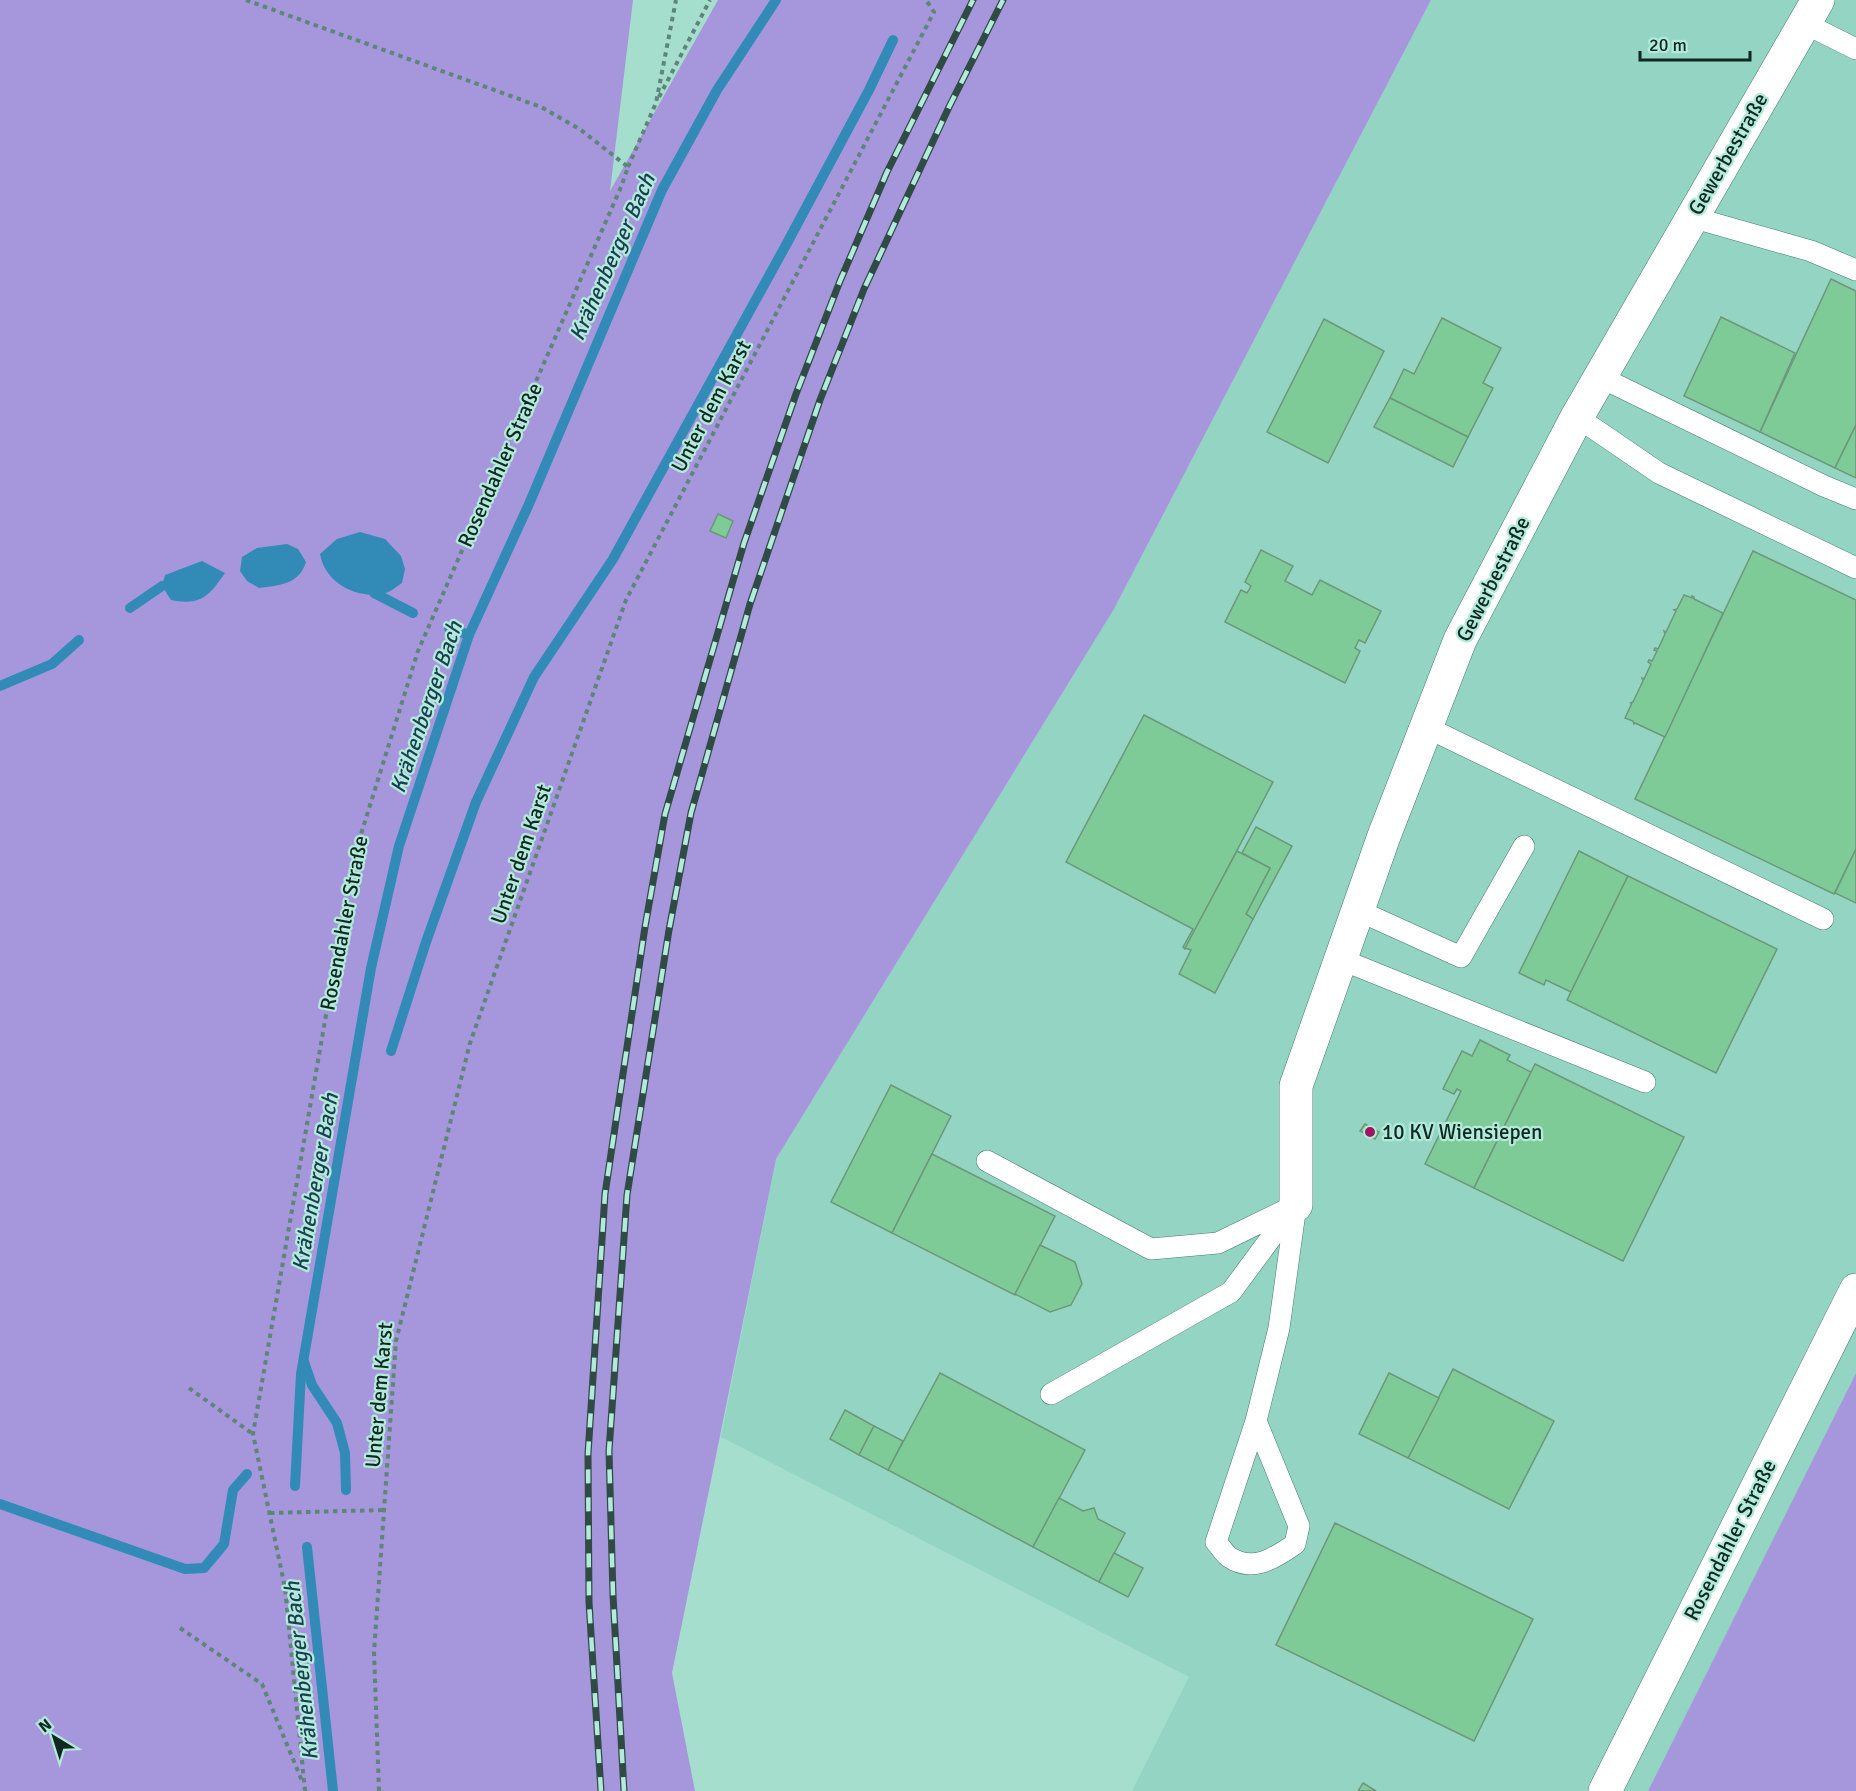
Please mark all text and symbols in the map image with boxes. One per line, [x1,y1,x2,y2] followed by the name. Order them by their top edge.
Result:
[1640,24,1750,62] scale bar
[1649,34,1687,56] text: 20 m
[1683,88,1773,220] street label: Gewerbestraße
[563,168,661,345] water label: Krähenberger Bach
[665,335,757,477] street label: Unter dem Karst
[452,379,548,551] street label: Rosendahler Straße
[1450,512,1536,646] street label: Gewerbestraße
[384,617,468,796] water label: Krähenberger Bach
[485,781,557,927] street label: Unter dem Karst
[314,833,374,1013] street label: Rosendahler Straße
[286,1090,344,1273] water label: Krähenberger Bach
[1382,1119,1543,1145] place label: 10 KV Wiensiepen
[1363,1125,1377,1139] marker: 10 KV Wiensiepen
[360,1321,398,1469] street label: Unter dem Karst
[1678,1455,1782,1625] street label: Rosendahler Straße
[278,1579,324,1762] water label: Krähenberger Bach
[24,1707,84,1767] north arrow
[35,1715,56,1737] text: N

